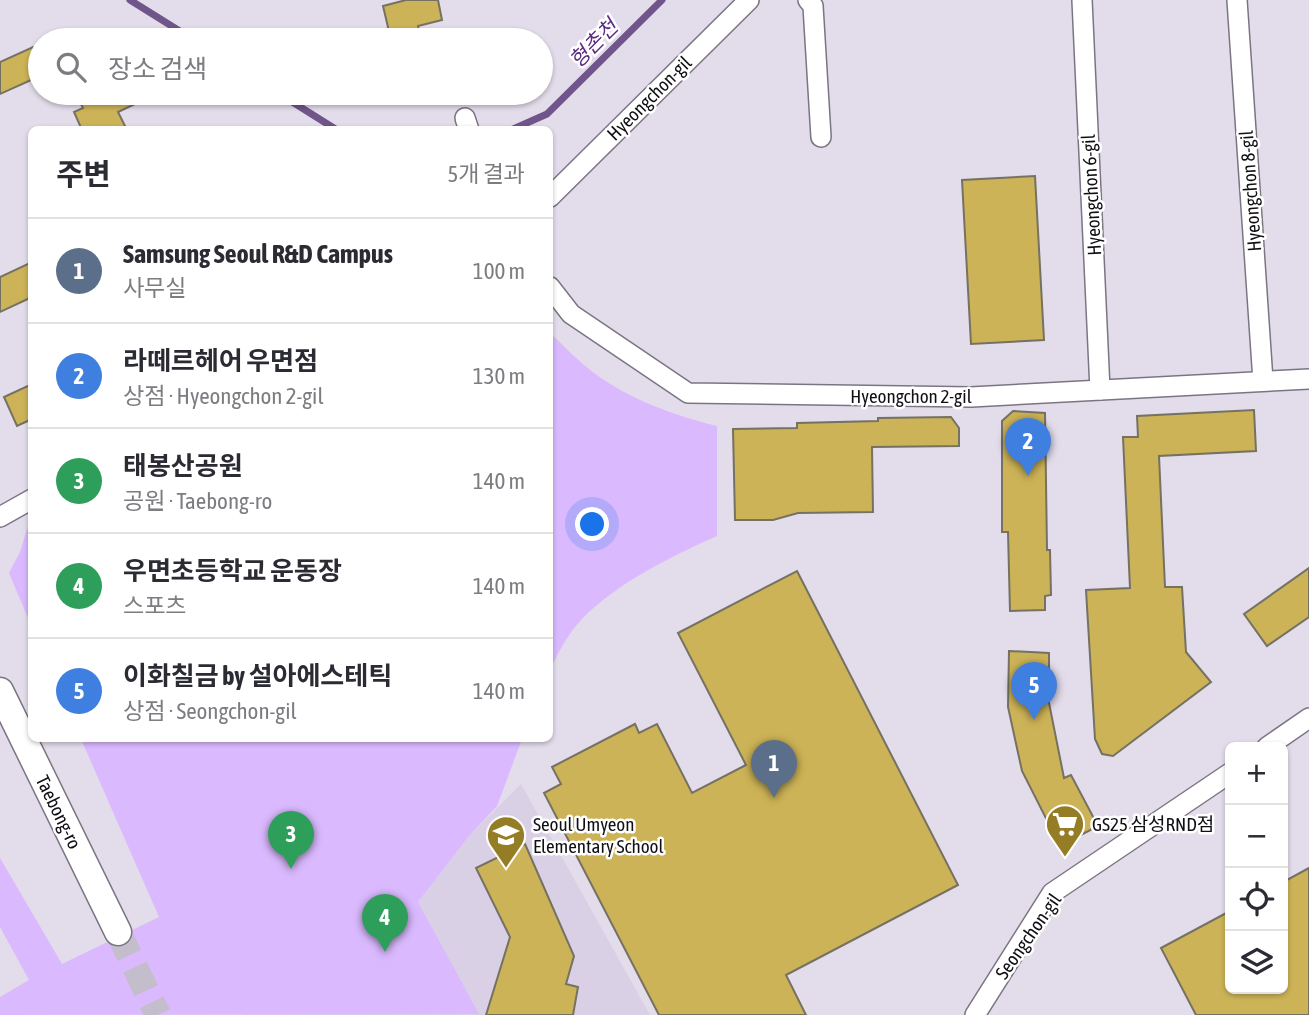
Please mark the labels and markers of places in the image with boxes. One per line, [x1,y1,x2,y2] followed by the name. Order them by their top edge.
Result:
[1005,418,1051,476] pin: 2
[1011,662,1057,720] pin: 5
[751,740,797,798] pin: 1
[1044,803,1086,858] supermarket icon: GS25 삼성RND점
[268,811,314,869] pin: 3
[533,813,664,857] place label: Seoul Umyeon Elementary School
[1092,813,1214,835] place label: GS25 삼성RND점
[485,814,527,869] school or university icon: Seoul Umyeon Elementary School
[362,894,408,952] pin: 4

